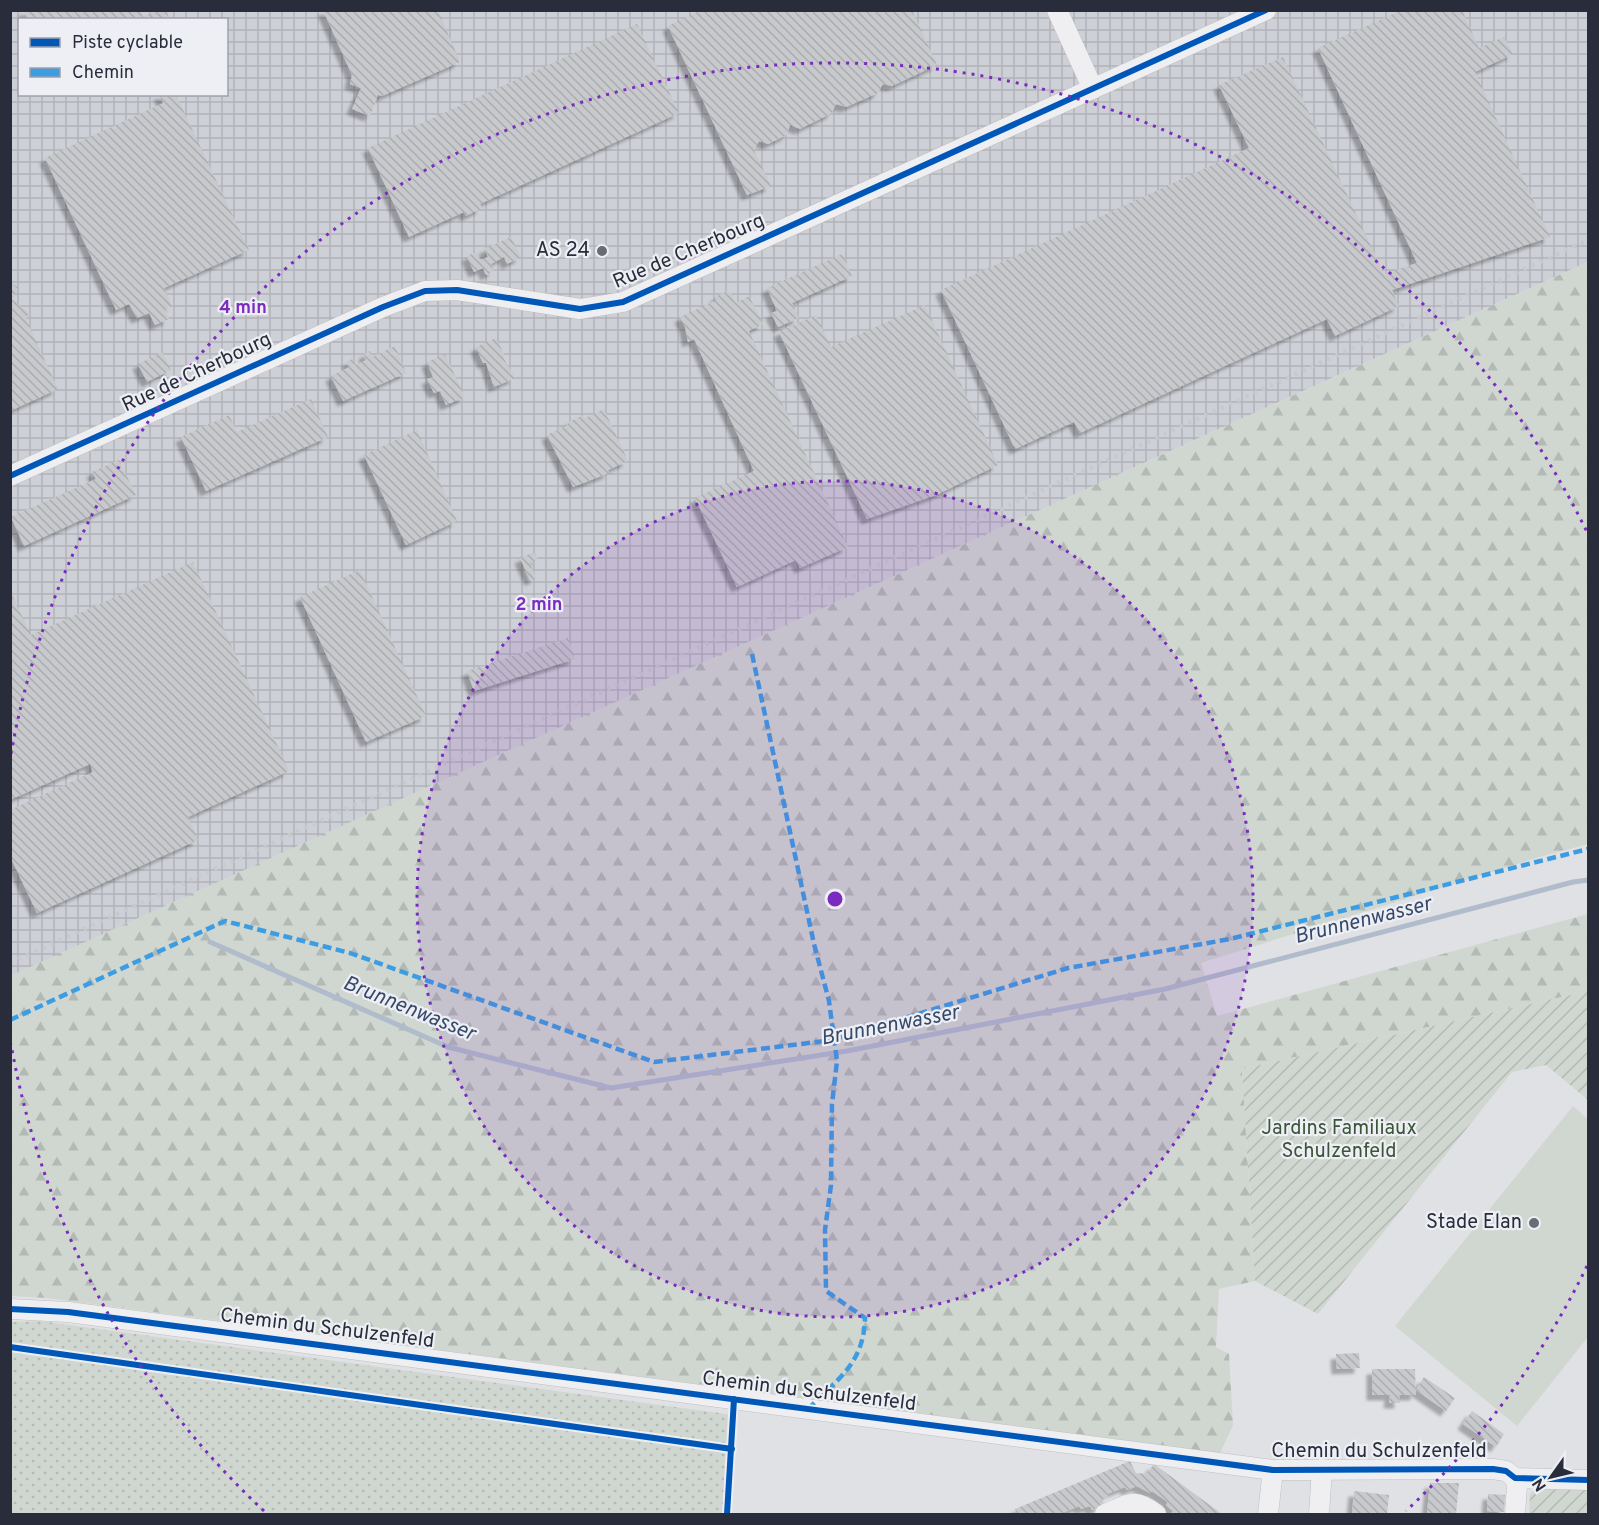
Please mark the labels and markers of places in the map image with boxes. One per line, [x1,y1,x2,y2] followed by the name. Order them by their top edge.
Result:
[536,238,590,264] place label: AS 24
[595,244,609,258] marker: AS 24
[825,889,845,909] centre of rings
[1426,1210,1522,1236] place label: Stade Elan
[1527,1216,1541,1230] marker: Stade Elan

